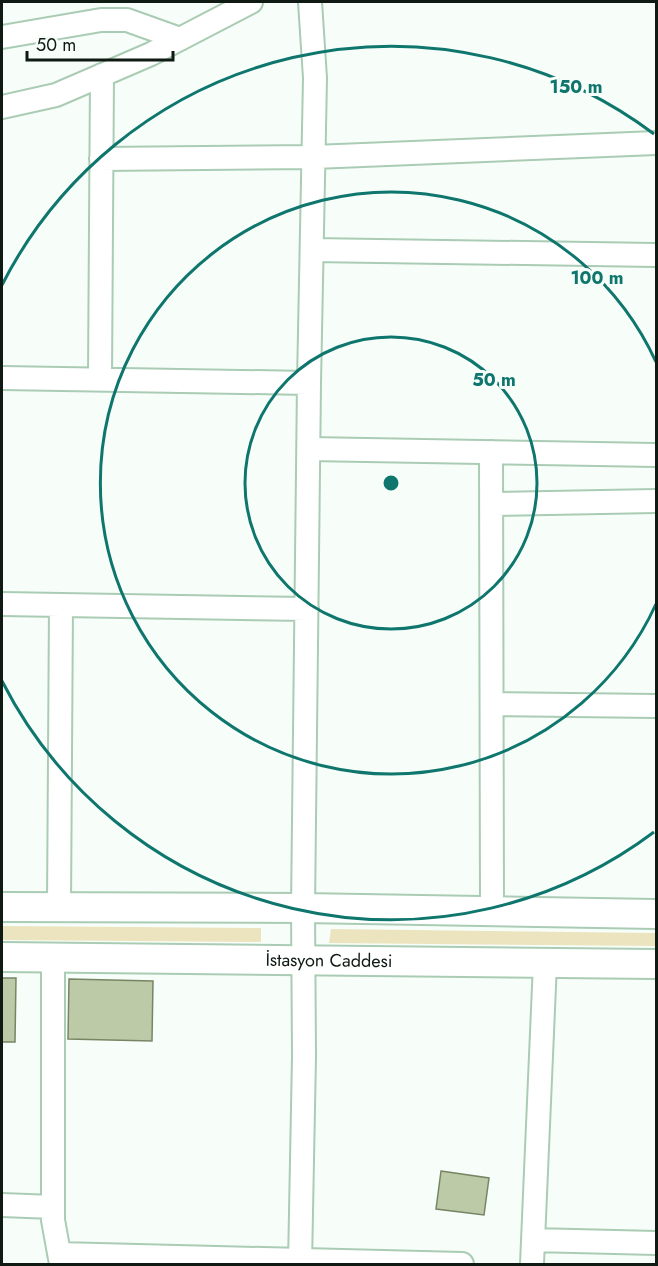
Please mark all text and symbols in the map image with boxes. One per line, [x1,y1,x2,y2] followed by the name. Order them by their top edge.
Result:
[27,24,172,62] scale bar
[36,32,76,58] text: 50 m
[550,74,602,100] text: 150 m
[570,265,624,291] text: 100 m
[472,367,516,393] text: 50 m
[381,473,401,493] centre of rings
[265,947,393,974] street label: İstasyon Caddesi

